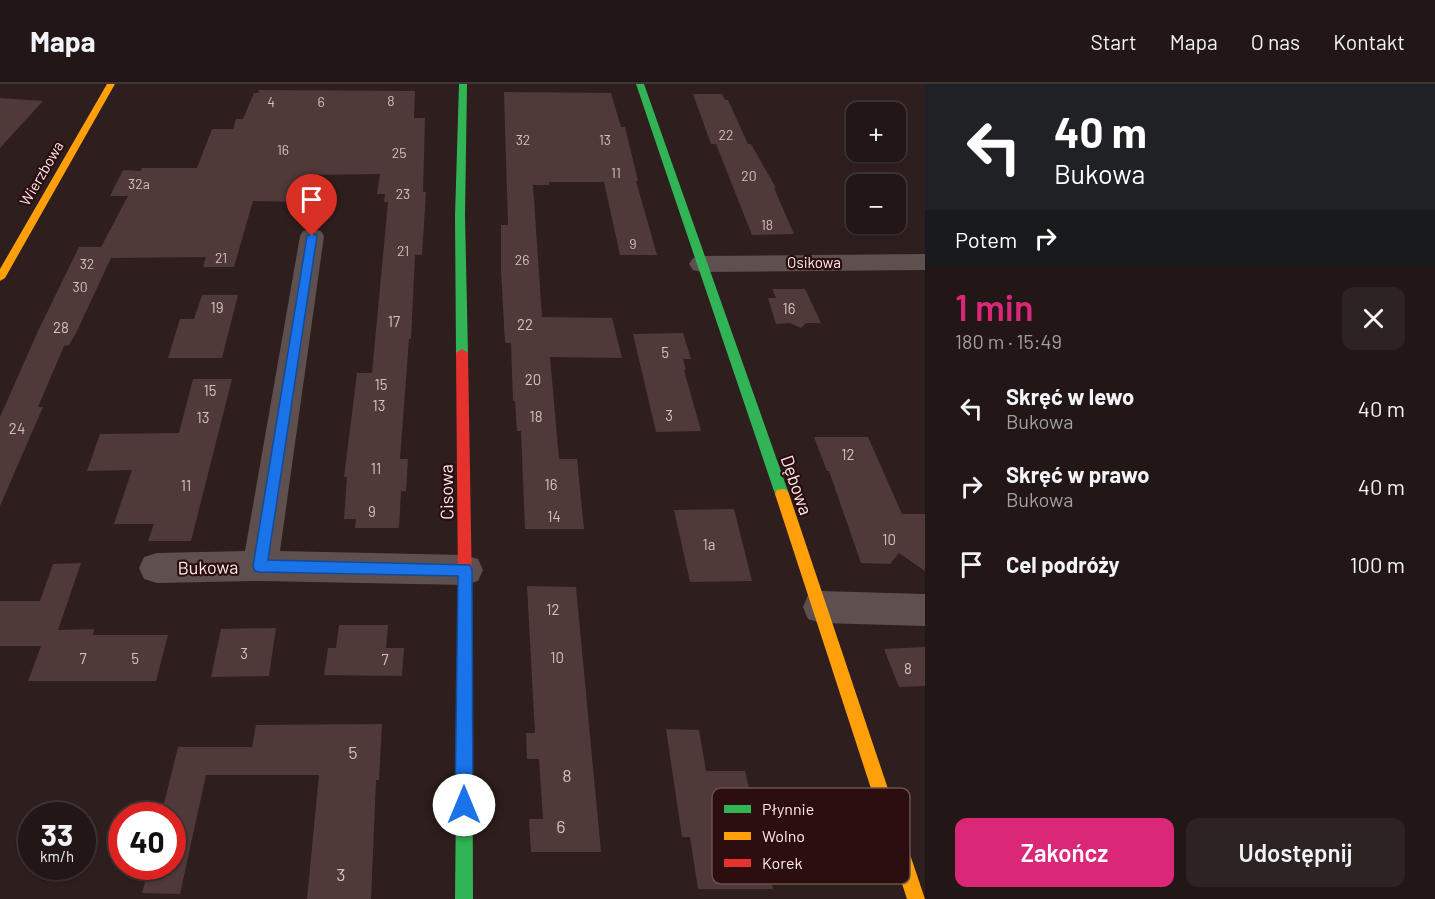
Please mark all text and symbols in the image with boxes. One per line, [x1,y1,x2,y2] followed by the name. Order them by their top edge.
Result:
[30,24,96,58] text: Mapa
[1090,29,1137,54] text: Start
[1170,29,1218,54] text: Mapa
[1251,29,1300,54] text: O nas
[1333,29,1405,54] text: Kontakt
[387,92,395,109] house number: 8
[267,93,275,110] house number: 4
[317,93,325,110] house number: 6
[846,102,906,234] map controls
[846,102,906,162] button: +
[1054,106,1147,156] text: 40 m
[955,108,1033,186] icon: left
[718,126,734,143] house number: 22
[516,131,530,148] house number: 32
[599,131,611,148] house number: 13
[15,138,67,208] street label: Wierzbowa
[277,141,289,158] house number: 16
[392,144,406,161] house number: 25
[1054,157,1145,189] text: Bukowa
[611,164,621,181] house number: 11
[741,167,757,184] house number: 20
[286,174,337,236] pin
[846,174,906,234] button: −
[128,175,150,192] house number: 32a
[295,183,328,216] icon: arrive
[396,185,410,202] house number: 23
[761,216,773,233] house number: 18
[1029,222,1062,255] icon: right
[955,226,1017,252] text: Potem
[629,235,637,252] house number: 9
[397,242,409,259] house number: 21
[215,249,227,266] house number: 21
[515,251,529,268] house number: 26
[787,253,841,271] street label: Osikowa
[80,255,94,272] house number: 32
[72,278,88,295] house number: 30
[955,285,1034,328] text: 1 min
[1342,287,1405,350] button: close
[210,298,224,316] house number: 19
[783,299,795,317] house number: 16
[388,312,400,330] house number: 17
[517,315,533,333] house number: 22
[53,318,69,336] house number: 28
[955,329,1062,353] text: 180 m · 15:49
[661,343,669,361] house number: 5
[525,370,541,388] house number: 20
[375,375,387,393] house number: 15
[204,381,216,399] house number: 15
[1006,383,1134,409] text: Skręć w lewo
[955,392,988,425] icon: left
[1358,395,1405,421] text: 40 m
[373,396,385,414] house number: 13
[665,406,673,424] house number: 3
[529,407,543,425] house number: 18
[197,408,209,426] house number: 13
[1006,409,1074,433] text: Bukowa
[9,419,25,437] house number: 24
[841,445,855,463] house number: 12
[777,452,817,518] street label: Dębowa
[371,459,381,477] house number: 11
[1006,461,1150,487] text: Skręć w prawo
[435,464,457,520] street label: Cisowa
[955,470,988,503] icon: right
[1358,473,1405,499] text: 40 m
[545,475,557,493] house number: 16
[181,476,191,494] house number: 11
[1006,487,1074,511] text: Bukowa
[368,502,376,520] house number: 9
[547,507,561,525] house number: 14
[882,530,896,548] house number: 10
[703,535,715,553] house number: 1a
[955,548,988,581] icon: arrive
[1006,551,1120,577] text: Cel podróży
[1350,551,1405,577] text: 100 m
[177,555,239,579] street label: Bukowa
[546,600,560,618] house number: 12
[240,644,248,662] house number: 3
[550,648,564,666] house number: 10
[79,649,87,667] house number: 7
[131,649,139,667] house number: 5
[381,650,389,668] house number: 7
[904,659,912,677] house number: 8
[348,741,358,763] house number: 5
[562,764,572,786] house number: 8
[432,773,496,837] position arrow
[712,788,910,884] legend
[762,799,814,818] text: Płynnie
[108,802,186,880] speed limit sign: 40
[556,815,566,837] house number: 6
[41,816,73,852] text: 33
[955,818,1174,887] button: Zakończ
[1186,818,1405,887] button: Udostępnij
[762,826,805,845] text: Wolno
[40,847,74,865] text: km/h
[762,853,803,872] text: Korek
[336,863,346,885] house number: 3

